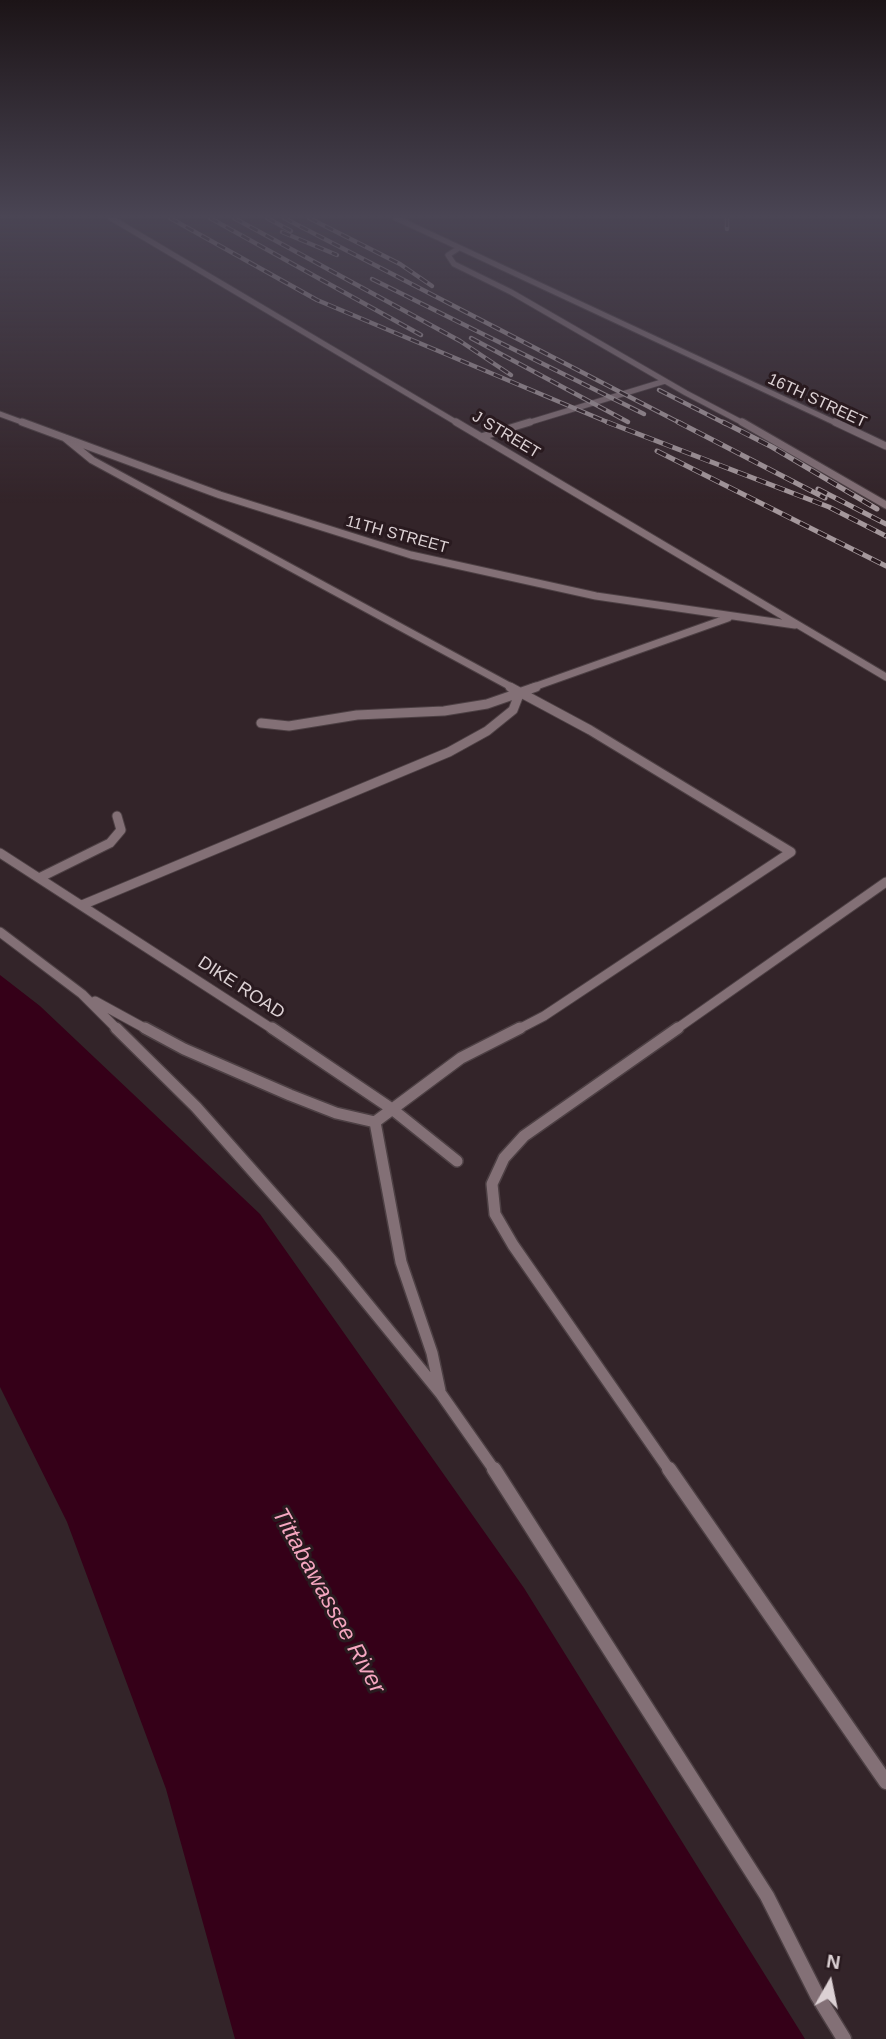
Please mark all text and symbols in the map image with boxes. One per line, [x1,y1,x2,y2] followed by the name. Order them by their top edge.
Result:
[765,370,869,432] street label: 16TH STREET
[469,407,543,463] street label: J STREET
[344,512,450,558] street label: 11TH STREET
[194,952,288,1024] street label: DIKE ROAD
[265,1503,391,1699] water label: Tittabawassee River
[795,1948,865,2018] north arrow
[825,1950,842,1973] text: N

